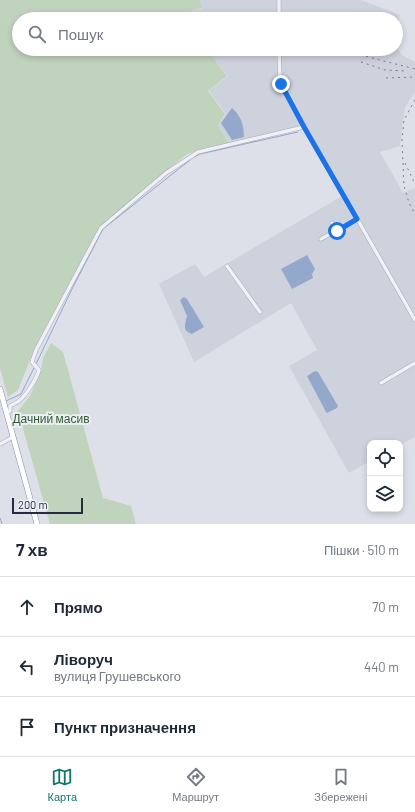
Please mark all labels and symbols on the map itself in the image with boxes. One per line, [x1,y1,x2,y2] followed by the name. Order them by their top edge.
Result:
[272,75,290,93] route end
[328,222,346,240] route start
[12,411,90,426] park label: Дачний масив
[12,496,83,515] scale bar

